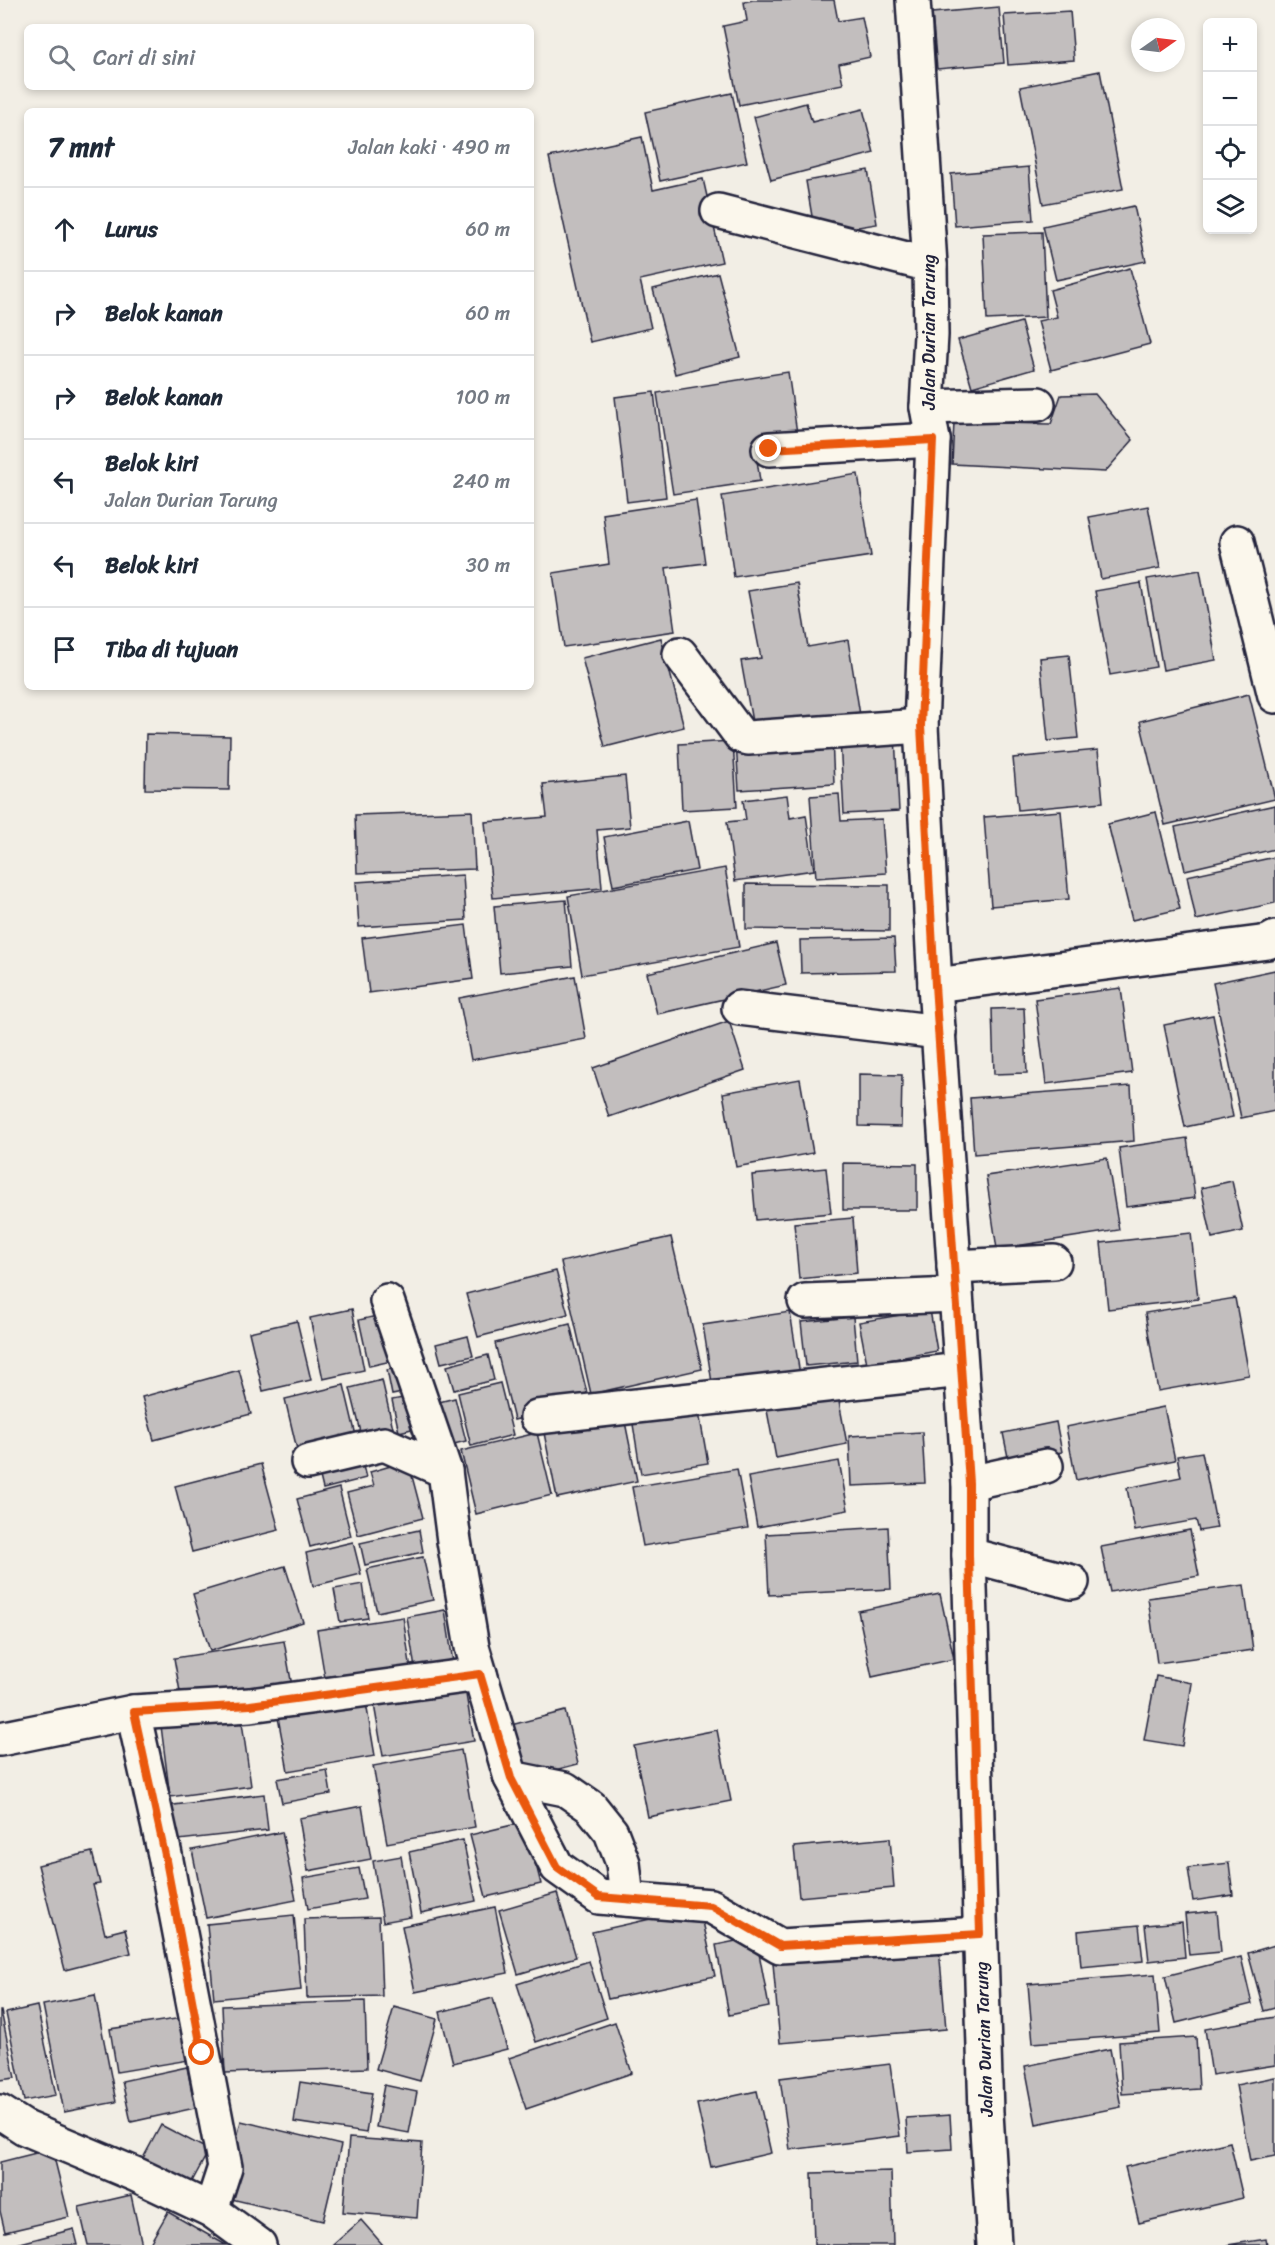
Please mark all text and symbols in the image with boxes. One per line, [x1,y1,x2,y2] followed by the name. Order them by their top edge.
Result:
[1131,18,1185,72] north arrow
[1203,18,1257,234] map controls
[1203,18,1257,72] button: +
[24,24,534,90] search box
[93,38,195,77] text: Cari di sini
[45,41,78,74] icon: search
[1203,72,1257,126] button: −
[48,124,114,170] text: 7 mnt
[1203,126,1257,180] button: locate
[348,130,510,165] text: Jalan kaki · 490 m
[1203,180,1257,234] button: layers
[105,210,158,249] text: Lurus
[465,212,510,247] text: 60 m
[48,213,81,246] icon: ahead
[913,254,945,411] street label: Jalan Durian Tarung
[105,294,223,333] text: Belok kanan
[465,296,510,331] text: 60 m
[48,297,81,330] icon: right
[105,378,223,417] text: Belok kanan
[456,380,510,415] text: 100 m
[48,381,81,414] icon: right
[755,435,781,461] route end
[105,444,198,483] text: Belok kiri
[453,464,510,499] text: 240 m
[48,465,81,498] icon: left
[105,483,278,518] text: Jalan Durian Tarung
[105,546,198,585] text: Belok kiri
[466,548,510,583] text: 30 m
[48,549,81,582] icon: left
[105,630,238,669] text: Tiba di tujuan
[48,633,81,666] icon: arrive
[965,1961,1003,2118] street label: Jalan Durian Tarung
[188,2039,214,2065] route start

